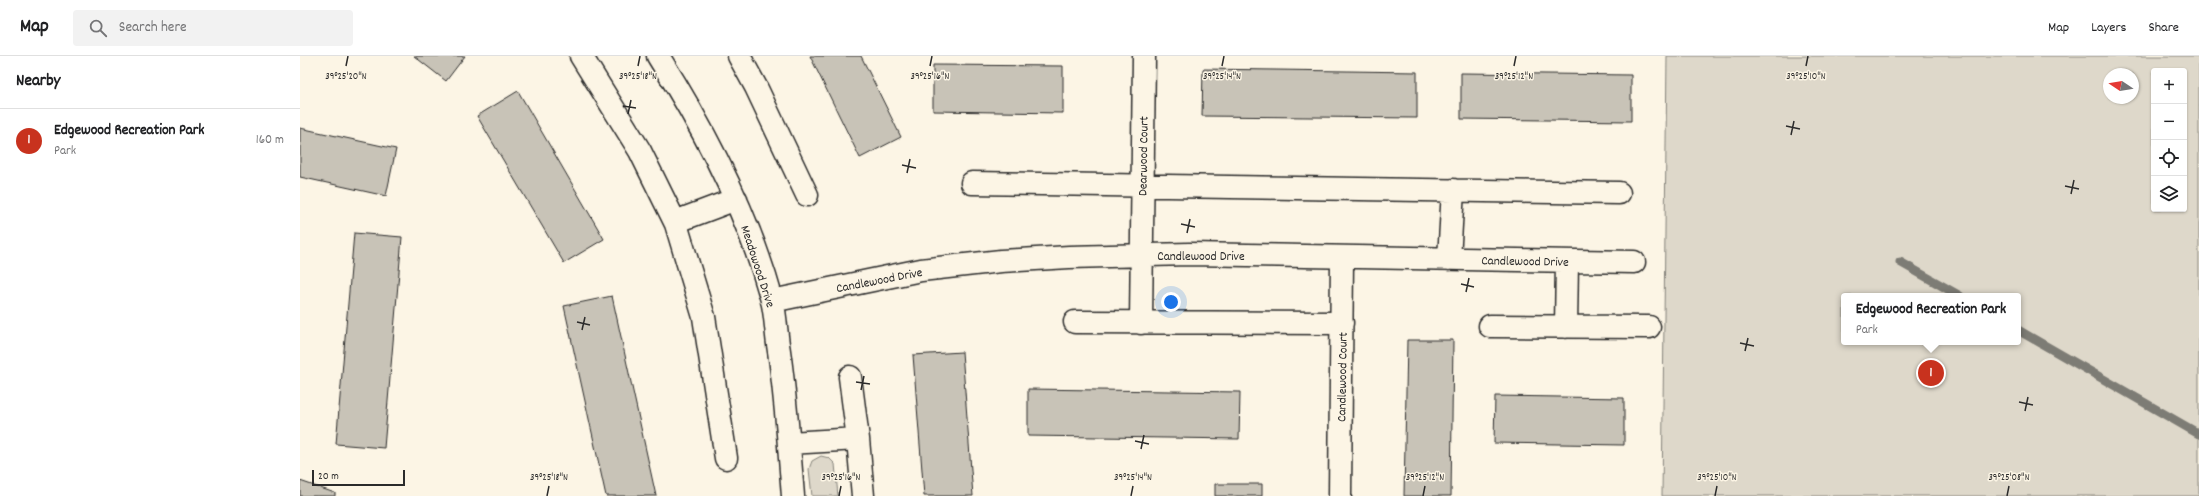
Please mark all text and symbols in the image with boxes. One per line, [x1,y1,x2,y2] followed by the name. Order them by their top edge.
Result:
[73,10,353,46] search box
[20,14,49,41] text: Map
[87,17,109,39] icon: search
[119,17,187,39] text: Search here
[2048,18,2069,38] text: Map
[2091,18,2126,38] text: Layers
[2148,18,2179,38] text: Share
[2103,68,2139,104] north arrow
[2151,68,2187,212] map controls
[2151,68,2187,104] button: +
[16,70,60,94] text: Nearby
[325,70,367,84] text: 39°25'20"N
[619,70,657,84] text: 39°25'18"N
[911,70,949,84] text: 39°25'16"N
[1203,70,1241,84] text: 39°25'14"N
[1495,70,1533,84] text: 39°25'12"N
[1786,70,1826,84] text: 39°25'10"N
[2151,104,2187,140] button: −
[1134,116,1155,196] street label: Dearwood Court
[54,120,205,142] text: Edgewood Recreation Park
[28,131,30,150] text: 1
[256,131,284,150] text: 160 m
[2151,140,2187,176] button: locate
[54,142,76,161] text: Park
[2151,176,2187,212] button: layers
[734,223,779,311] street label: Meadowood Drive
[1157,248,1245,267] street label: Candlewood Drive
[1481,252,1569,273] street label: Candlewood Drive
[835,264,925,299] street label: Candlewood Drive
[1161,292,1181,312] your location
[1841,293,2021,345] popup
[1856,299,2006,321] text: Edgewood Recreation Park
[1856,321,1878,340] text: Park
[1333,332,1354,422] street label: Candlewood Court
[1918,358,1944,388] pin: 1
[312,468,405,487] scale bar
[318,469,339,485] text: 20 m
[530,471,568,485] text: 39°25'18"N
[822,471,860,485] text: 39°25'16"N
[1114,471,1152,485] text: 39°25'14"N
[1406,471,1444,485] text: 39°25'12"N
[1697,471,1737,485] text: 39°25'10"N
[1988,471,2030,485] text: 39°25'08"N

